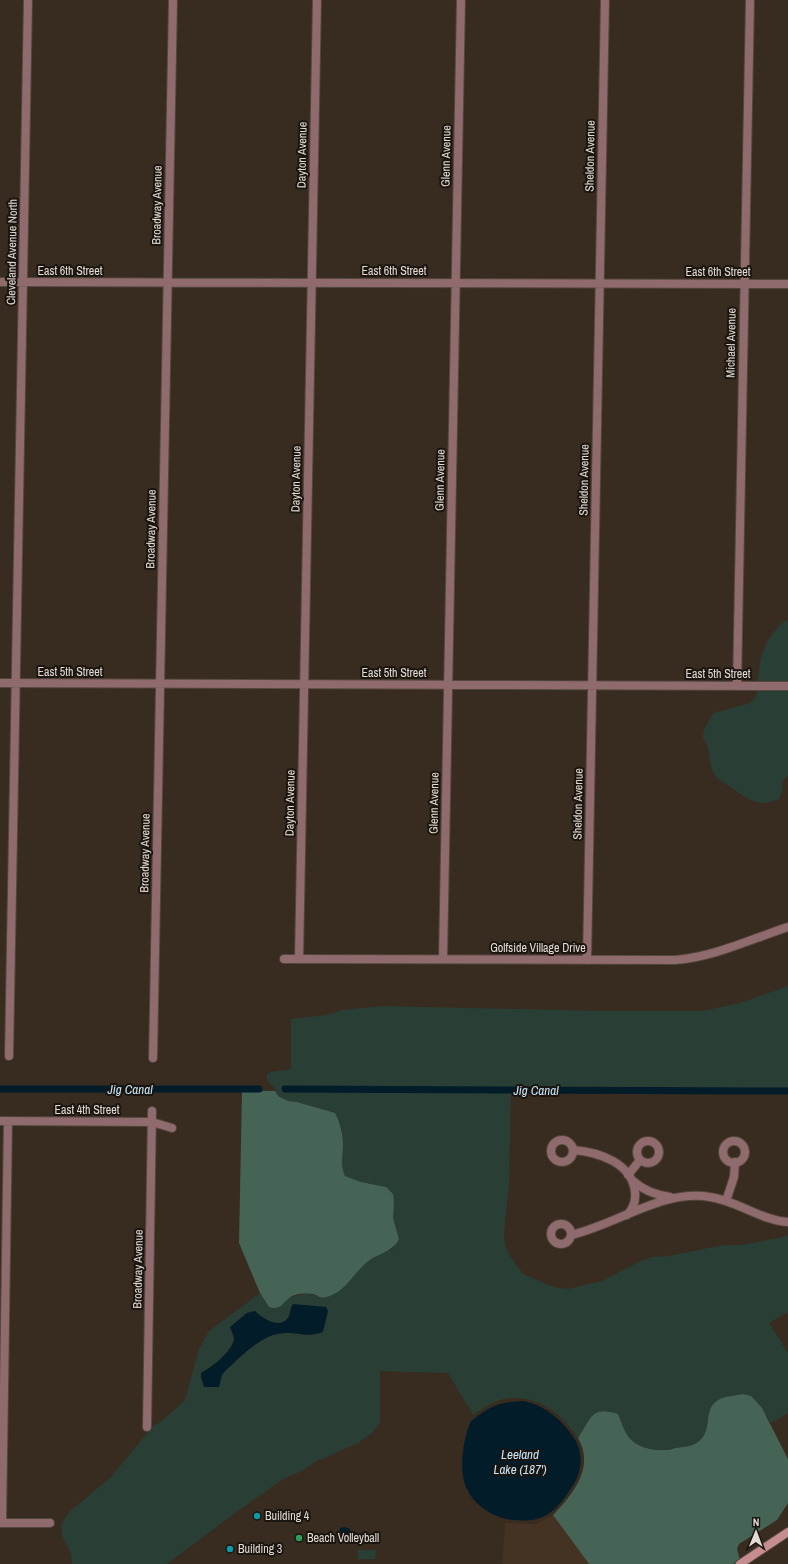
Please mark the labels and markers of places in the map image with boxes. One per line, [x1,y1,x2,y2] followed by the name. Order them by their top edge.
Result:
[265,1508,310,1524] place label: Building 4
[252,1511,262,1521] marker: Building 4
[307,1530,379,1546] place label: Beach Volleyball
[294,1533,304,1543] marker: Beach Volleyball
[238,1541,282,1557] place label: Building 3
[225,1544,235,1554] marker: Building 3

